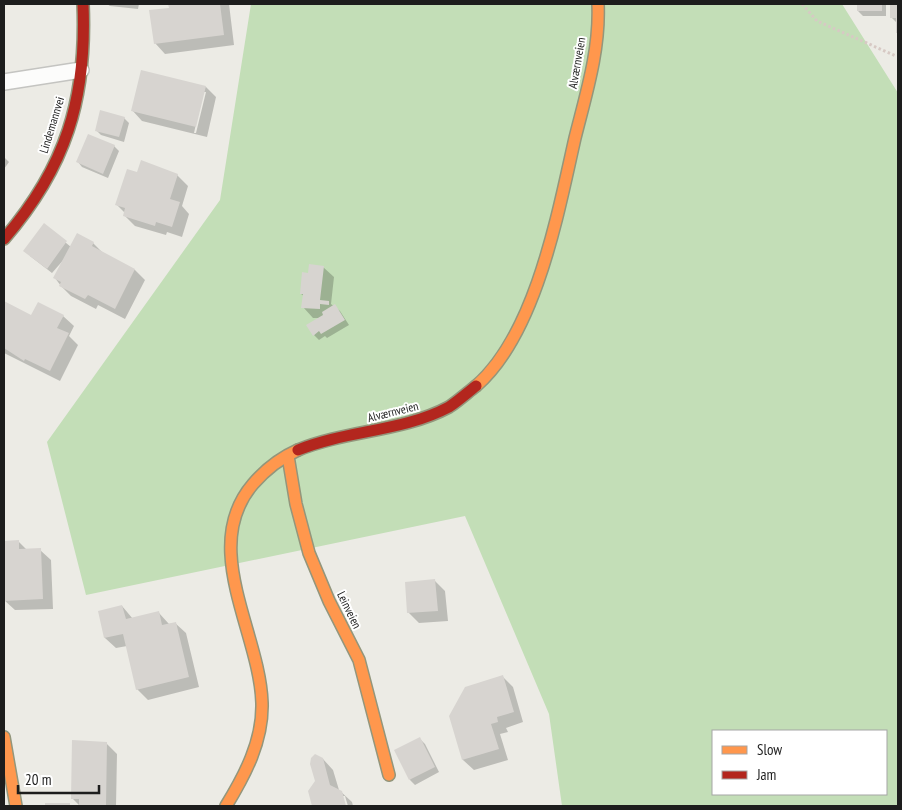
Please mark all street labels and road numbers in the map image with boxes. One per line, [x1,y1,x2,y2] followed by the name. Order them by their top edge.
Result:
[565,36,588,90] street label: Alværnveien
[36,95,67,155] street label: Lindemannvei
[366,398,420,425] street label: Alværnveien
[334,589,365,631] street label: Leinveien

